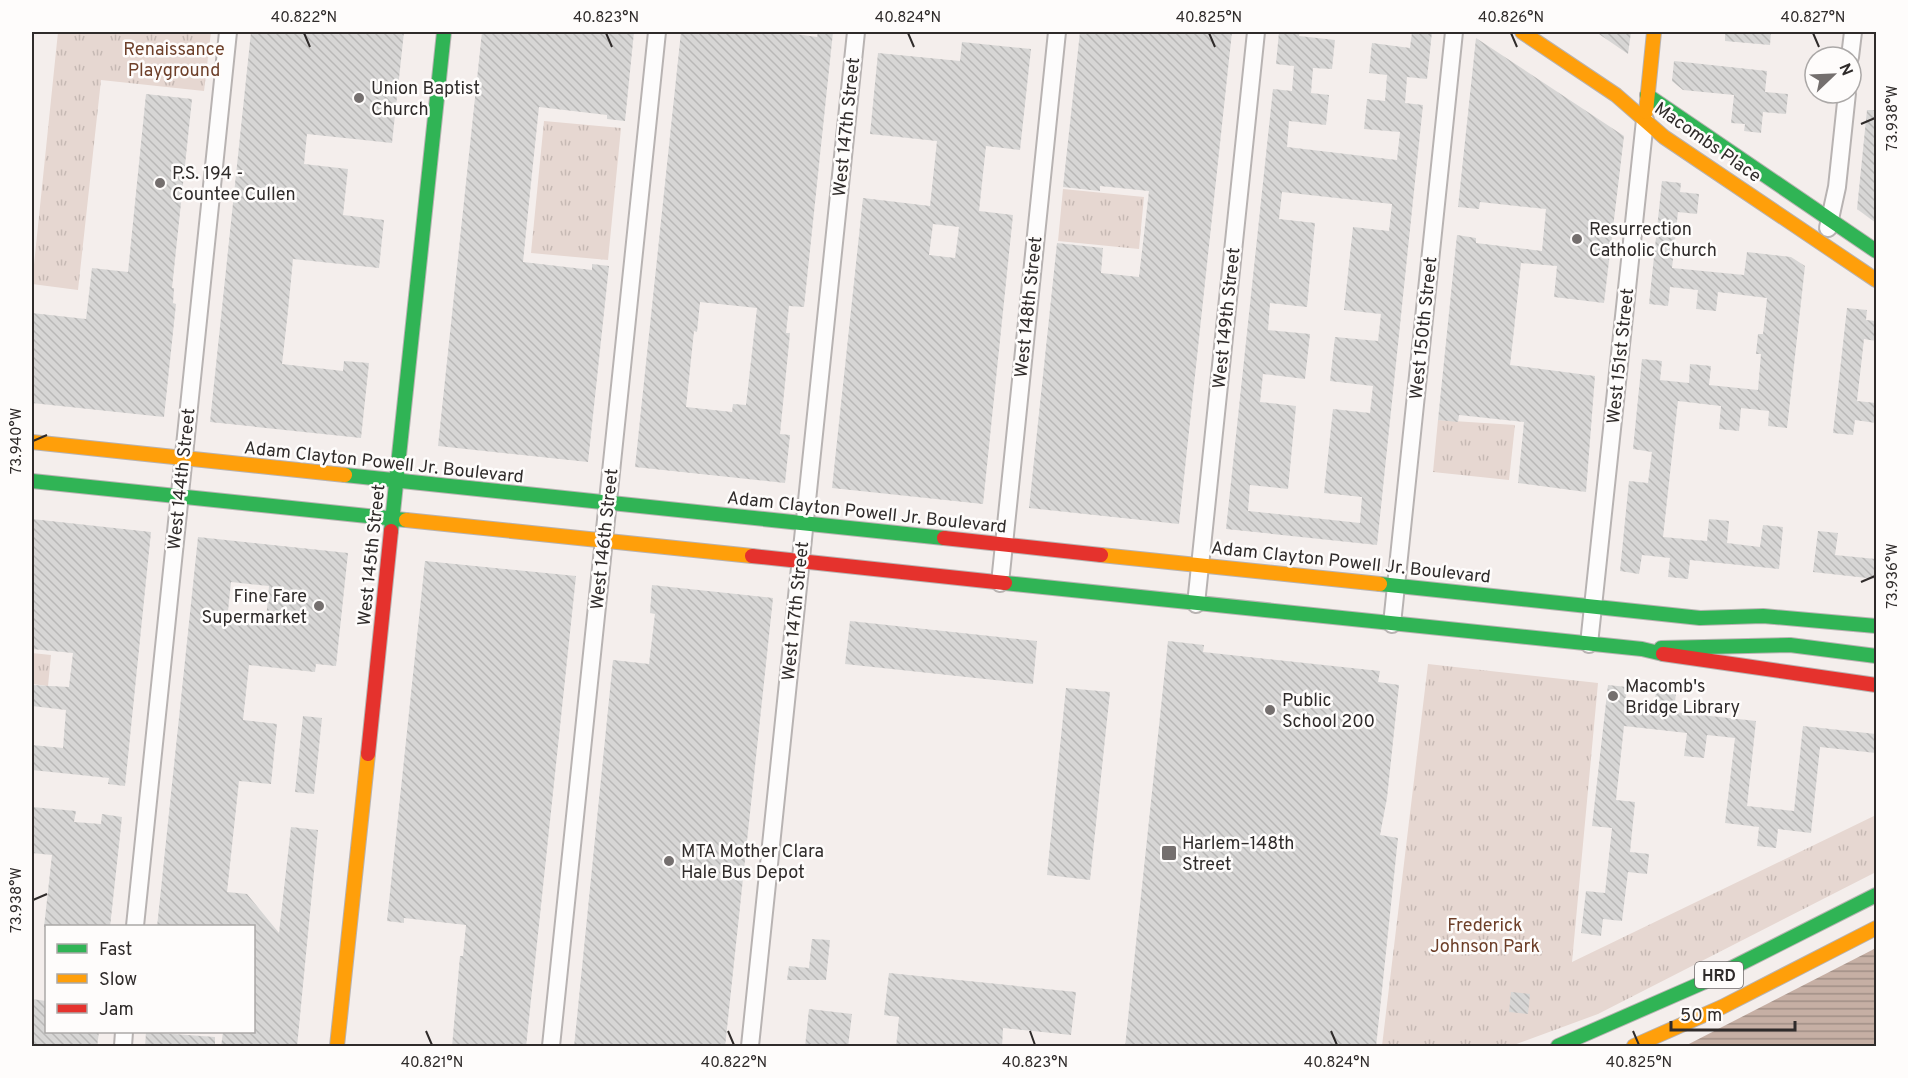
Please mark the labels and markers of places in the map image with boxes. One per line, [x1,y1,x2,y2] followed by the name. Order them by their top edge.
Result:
[371,78,480,122] place label: Union Baptist Church
[352,91,366,105] marker: Union Baptist Church
[172,163,296,207] place label: P.S. 194 - Countee Cullen
[153,176,167,190] marker: P.S. 194 - Countee Cullen
[1589,219,1717,263] place label: Resurrection Catholic Church
[1570,232,1584,246] marker: Resurrection Catholic Church
[201,586,307,630] place label: Fine Fare Supermarket
[312,599,326,613] marker: Fine Fare Supermarket
[1625,676,1740,720] place label: Macomb's Bridge Library
[1606,689,1620,703] marker: Macomb's Bridge Library
[1282,690,1375,734] place label: Public School 200
[1263,703,1277,717] marker: Public School 200
[1182,833,1294,877] place label: Harlem–148th Street
[681,841,824,885] place label: MTA Mother Clara Hale Bus Depot
[1160,844,1178,862] marker: Harlem–148th Street
[662,854,676,868] marker: MTA Mother Clara Hale Bus Depot

